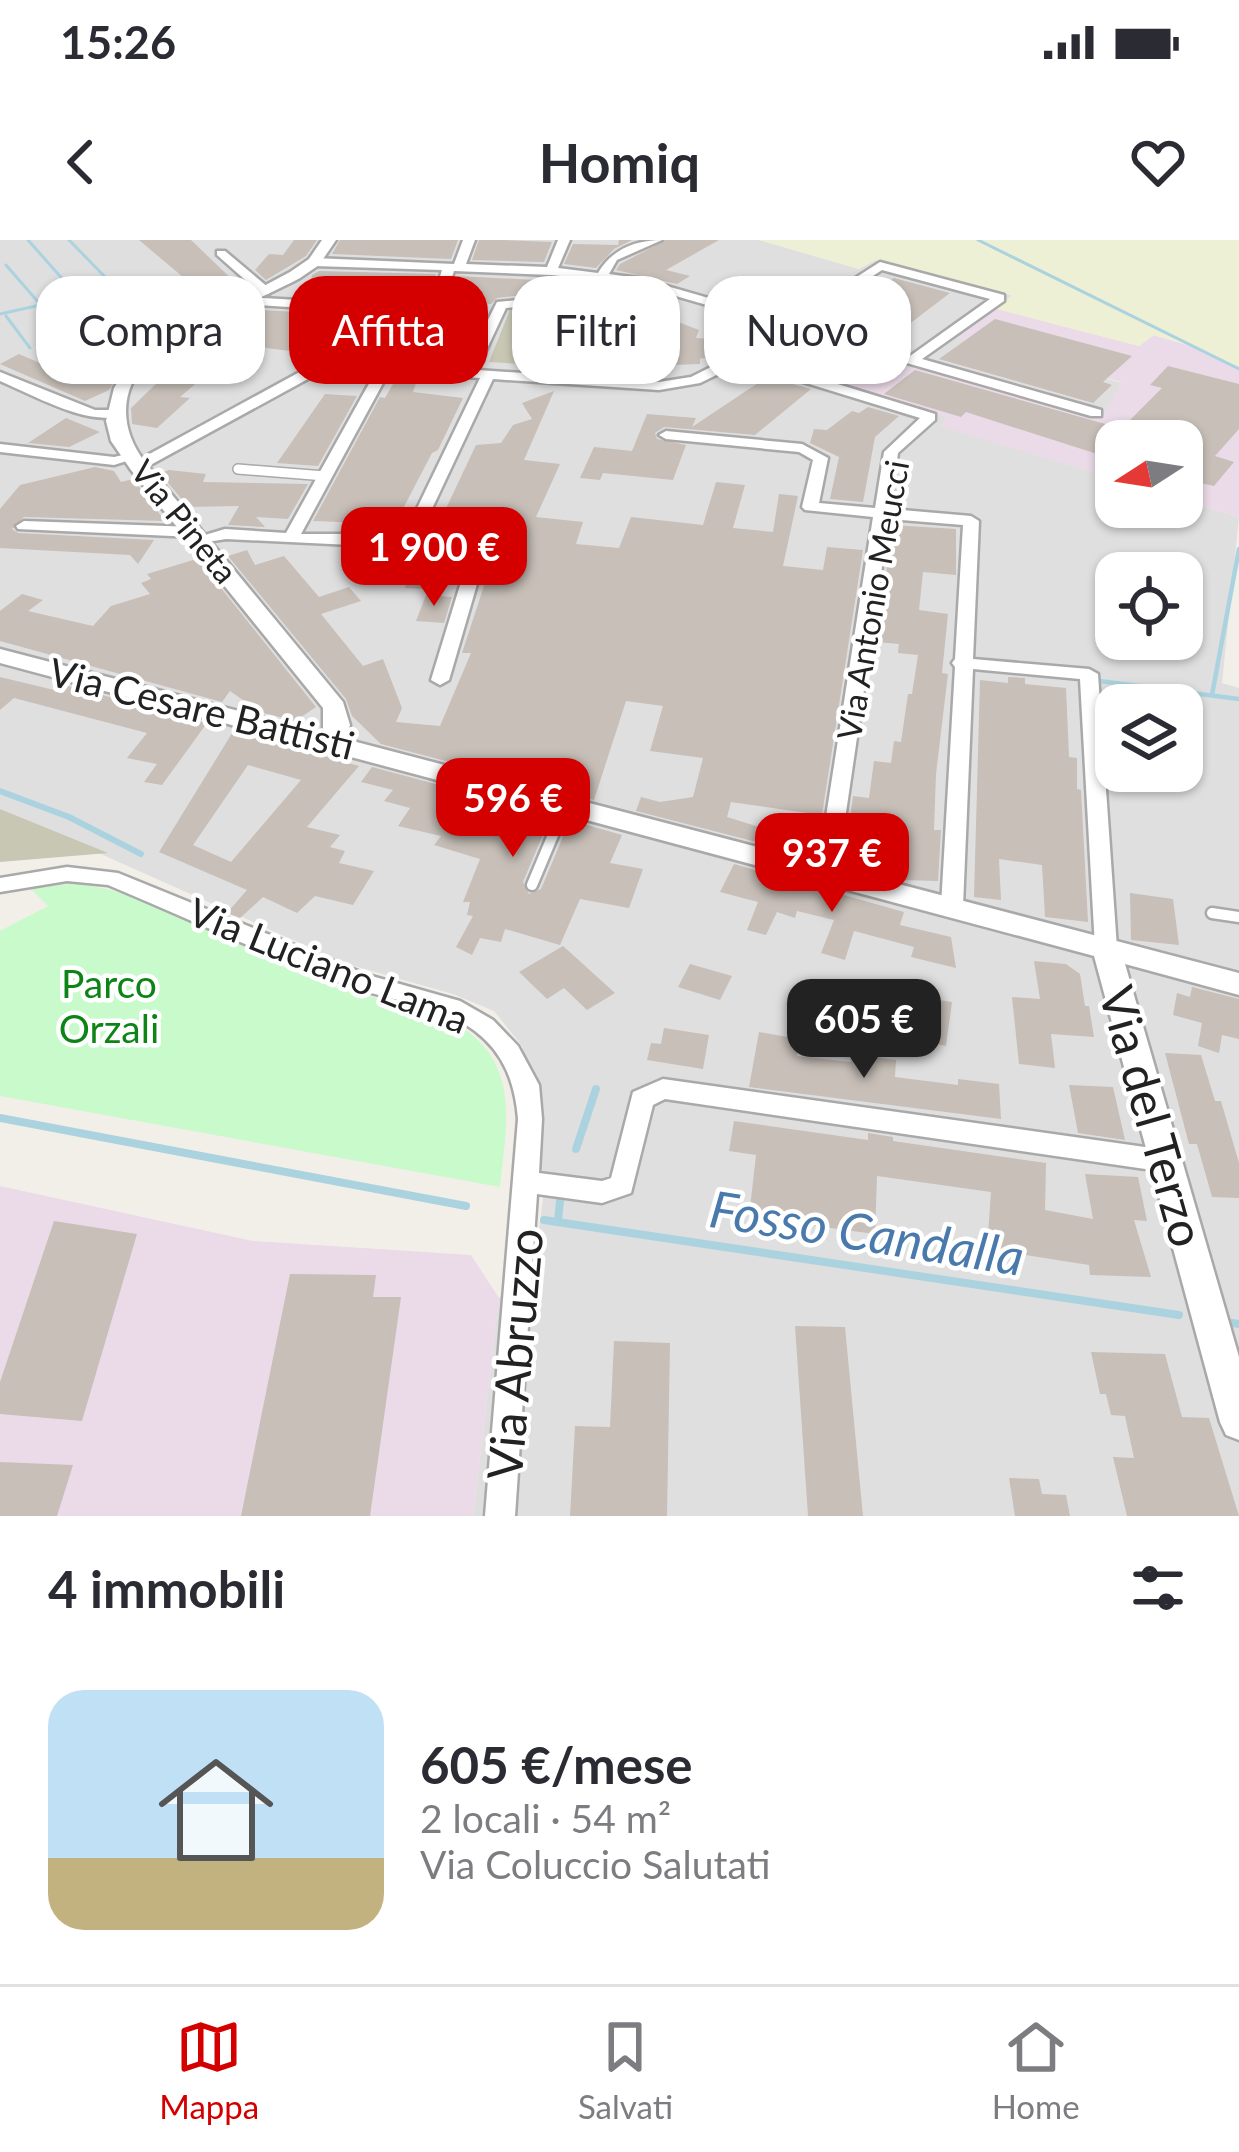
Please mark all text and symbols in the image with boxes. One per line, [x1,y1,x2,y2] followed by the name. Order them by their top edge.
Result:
[60,15,176,69] text: 15:26
[48,129,114,195] icon: back
[1125,129,1191,195] icon: heart
[539,130,700,195] text: Homiq
[36,276,265,384] chip: Compra
[289,276,488,384] chip: Affitta
[512,276,680,384] chip: Filtri
[704,276,911,384] chip: Nuovo
[1095,420,1203,528] north arrow
[1095,420,1203,792] map controls
[123,451,247,591] street label: Via Pineta
[828,457,916,743] street label: Via Antonio Meucci
[323,507,545,609] pin: 1 900 €
[368,523,500,569] text: 1 900 €
[1095,552,1203,660] button: locate
[45,648,359,768] street label: Via Cesare Battisti
[1095,684,1203,792] button: layers
[429,758,597,860] pin: 596 €
[463,774,563,820] text: 596 €
[748,813,916,915] pin: 937 €
[782,829,882,875] text: 937 €
[182,888,476,1042] street label: Via Luciano Lama
[59,960,159,1051] park label: Parco Orzali
[780,979,948,1081] pin: 605 €
[1089,979,1217,1253] street label: Via del Terzo
[814,995,914,1041] text: 605 €
[706,1177,1028,1287] water label: Fosso Candalla
[475,1226,553,1482] street label: Via Abruzzo
[1125,1555,1191,1621] icon: filters
[48,1558,285,1619] text: 4 immobili
[420,1734,693,1795] text: 605 €/mese
[144,1738,288,1882] icon: home
[420,1795,671,1841] text: 2 locali · 54 m²
[420,1841,771,1887] text: Via Coluccio Salutati
[159,2014,259,2126] tab: Mappa
[578,2014,673,2126] tab: Salvati
[992,2014,1080,2126] tab: Home

